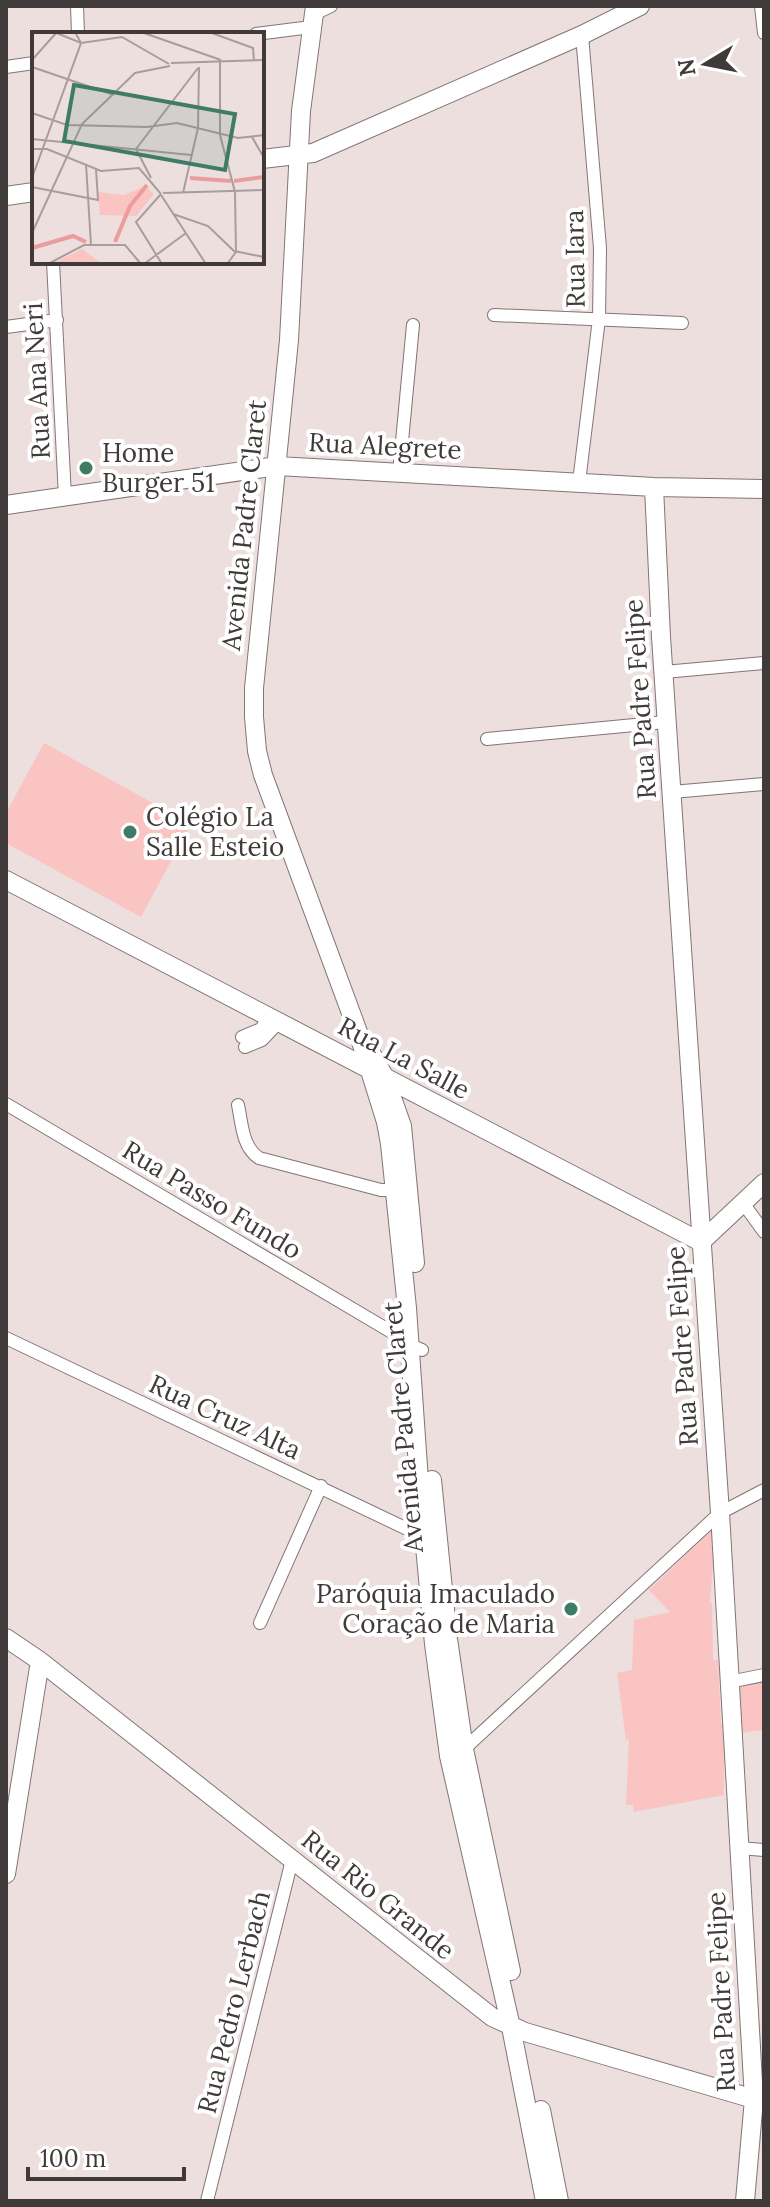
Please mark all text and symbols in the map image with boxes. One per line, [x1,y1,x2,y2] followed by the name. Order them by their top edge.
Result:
[666,24,746,104] north arrow
[32,32,264,264] inset map
[671,57,702,78] text: N
[557,209,592,309] street label: Rua Iara
[16,302,57,460] street label: Rua Ana Neri
[214,398,273,653] street label: Avenida Padre Claret
[308,425,462,466] street label: Rua Alegrete
[102,436,215,499] place label: Home Burger 51
[77,459,95,477] marker: Home Burger 51
[616,598,663,800] street label: Rua Padre Felipe
[146,800,284,863] place label: Colégio La Salle Esteio
[121,823,139,841] marker: Colégio La Salle Esteio
[333,1009,476,1106] street label: Rua La Salle
[117,1133,308,1266] street label: Rua Passo Fundo
[658,1245,705,1447] street label: Rua Padre Felipe
[375,1300,430,1555] street label: Avenida Padre Claret
[144,1367,307,1466] street label: Rua Cruz Alta
[316,1577,555,1640] place label: Paróquia Imaculado Coração de Maria
[562,1600,580,1618] marker: Paróquia Imaculado Coração de Maria
[295,1823,462,1966] street label: Rua Rio Grande
[190,1887,277,2117] street label: Rua Pedro Lerbach
[699,1891,742,2093] street label: Rua Padre Felipe
[28,2131,184,2181] scale bar
[40,2143,106,2174] text: 100 m

